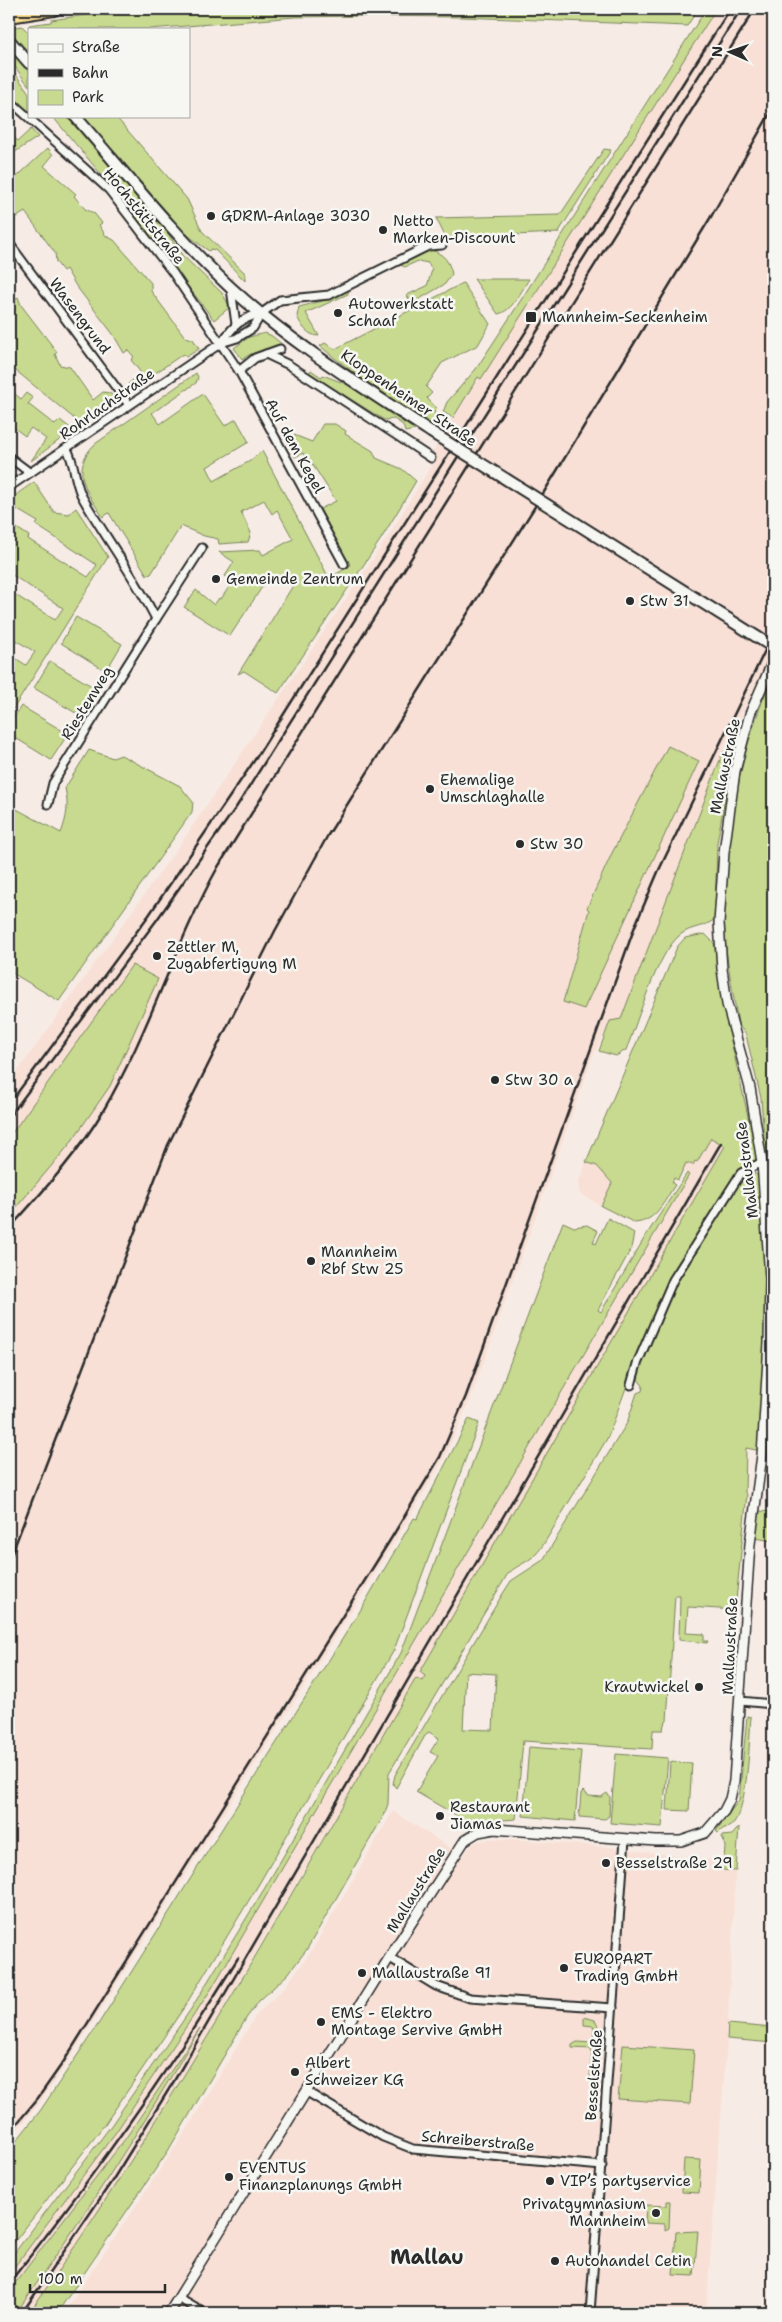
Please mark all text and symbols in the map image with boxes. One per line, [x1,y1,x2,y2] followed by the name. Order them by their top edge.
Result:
[28,28,190,118] legend
[704,28,754,78] north arrow
[72,37,120,57] text: Straße
[708,46,726,57] text: N
[72,63,108,83] text: Bahn
[72,87,104,107] text: Park
[99,163,189,269] street label: Hochstättstraße
[221,206,370,226] place label: GDRM-Anlage 3030
[205,210,217,222] marker: GDRM-Anlage 3030
[393,211,516,248] place label: Netto Marken-Discount
[377,224,389,236] marker: Netto Marken-Discount
[45,274,116,359] street label: Wasengrund
[348,294,454,331] place label: Autowerkstatt Schaaf
[332,307,344,319] marker: Autowerkstatt Schaaf
[542,307,708,327] place label: Mannheim-Seckenheim
[524,310,538,324] marker: Mannheim-Seckenheim
[337,345,481,451] street label: Kloppenheimer Straße
[55,364,159,444] street label: Rohrlachstraße
[261,395,330,497] street label: Auf dem Kegel
[226,569,364,589] place label: Gemeinde Zentrum
[210,573,222,585] marker: Gemeinde Zentrum
[640,591,689,611] place label: Stw 31
[624,595,636,607] marker: Stw 31
[56,662,118,744] street label: Riestenweg
[705,716,745,816] street label: Mallaustraße
[440,770,545,807] place label: Ehemalige Umschlaghalle
[424,783,436,795] marker: Ehemalige Umschlaghalle
[530,834,584,854] place label: Stw 30
[514,838,526,850] marker: Stw 30
[167,937,297,974] place label: Zettler M, Zugabfertigung M
[151,950,163,962] marker: Zettler M, Zugabfertigung M
[505,1070,574,1090] place label: Stw 30 a
[489,1074,501,1086] marker: Stw 30 a
[731,1120,763,1220] street label: Mallaustraße
[321,1242,403,1279] place label: Mannheim Rbf Stw 25
[305,1255,317,1267] marker: Mannheim Rbf Stw 25
[717,1597,743,1695] street label: Mallaustraße
[604,1677,689,1697] place label: Krautwickel
[693,1681,705,1693] marker: Krautwickel
[450,1797,530,1834] place label: Restaurant Jiamas
[434,1810,446,1822] marker: Restaurant Jiamas
[382,1843,450,1937] street label: Mallaustraße
[616,1853,733,1873] place label: Besselstraße 29
[600,1857,612,1869] marker: Besselstraße 29
[574,1949,678,1986] place label: EUROPART Trading GmbH
[558,1962,570,1974] marker: EUROPART Trading GmbH
[372,1963,491,1983] place label: Mallaustraße 91
[356,1967,368,1979] marker: Mallaustraße 91
[331,2003,502,2040] place label: EMS - Elektro Montage Servive GmbH
[315,2016,327,2028] marker: EMS - Elektro Montage Servive GmbH
[581,2029,607,2121] street label: Besselstraße
[305,2053,404,2090] place label: Albert Schweizer KG
[289,2066,301,2078] marker: Albert Schweizer KG
[420,2126,536,2156] street label: Schreiberstraße
[239,2158,402,2195] place label: EVENTUS Finanzplanungs GmbH
[223,2171,235,2183] marker: EVENTUS Finanzplanungs GmbH
[560,2171,691,2191] place label: VIP’s partyservice
[544,2175,556,2187] marker: VIP’s partyservice
[522,2194,646,2231] place label: Privatgymnasium Mannheim
[650,2207,662,2219] marker: Privatgymnasium Mannheim
[390,2244,464,2270] district label: Mallau
[565,2251,691,2271] place label: Autohandel Cetin
[549,2255,561,2267] marker: Autohandel Cetin
[30,2262,165,2294] scale bar
[38,2269,83,2289] text: 100 m

